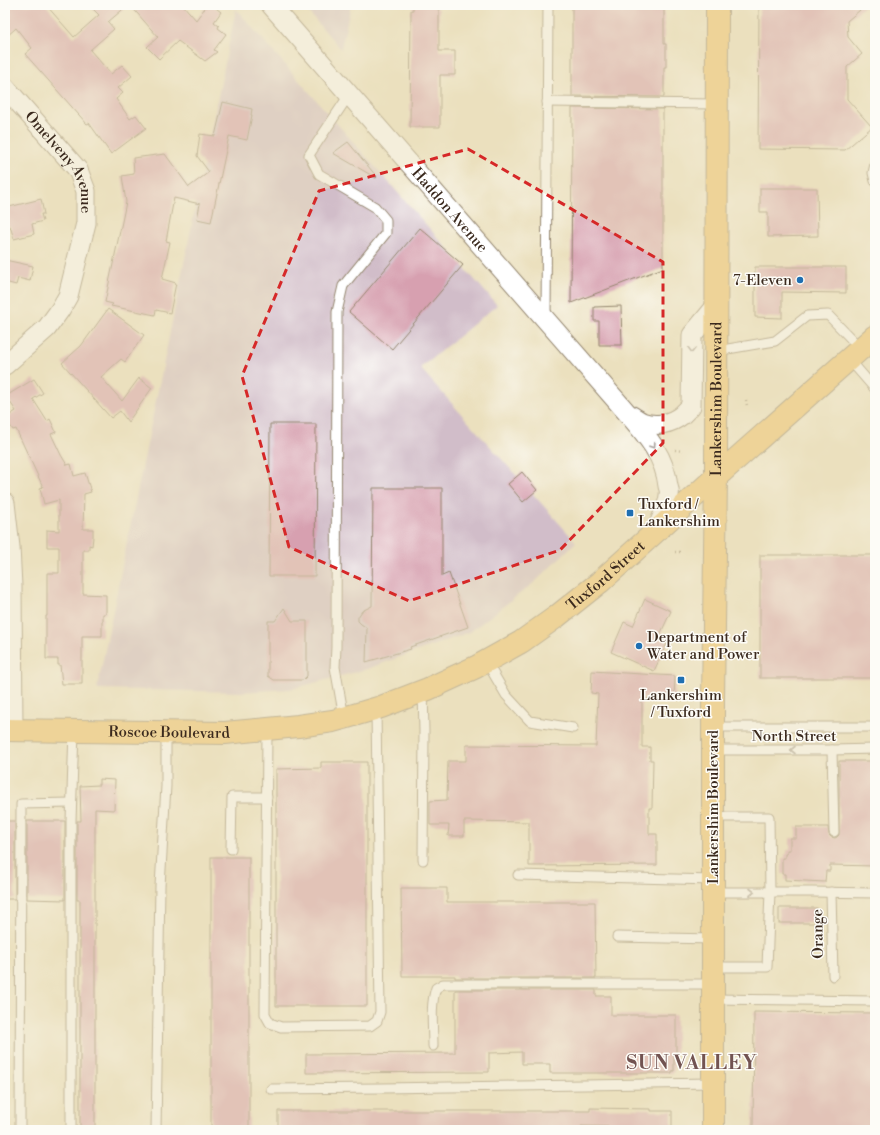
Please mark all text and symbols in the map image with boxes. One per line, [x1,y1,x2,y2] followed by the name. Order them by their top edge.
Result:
[21,107,95,213] street label: Omelveny Avenue
[408,163,492,256] street label: Haddon Avenue
[733,271,792,290] place label: 7-Eleven
[795,275,805,285] marker: 7-Eleven
[707,321,726,476] street label: Lankershim Boulevard
[688,347,696,353] one-way arrow
[648,441,655,448] one-way arrow
[638,495,720,531] place label: Tuxford / Lankershim
[625,508,635,518] marker: Tuxford / Lankershim
[562,536,649,615] street label: Tuxford Street
[646,628,760,664] place label: Department of Water and Power
[634,641,644,651] marker: Department of Water and Power
[676,675,686,685] marker: Lankershim / Tuxford
[640,686,722,722] place label: Lankershim / Tuxford
[108,722,231,743] street label: Roscoe Boulevard
[752,727,837,746] street label: North Street
[704,729,723,884] street label: Lankershim Boulevard
[790,746,796,754] one-way arrow
[749,888,755,896] one-way arrow
[808,909,828,959] street label: Orange
[626,1051,758,1075] district label: SUN VALLEY

